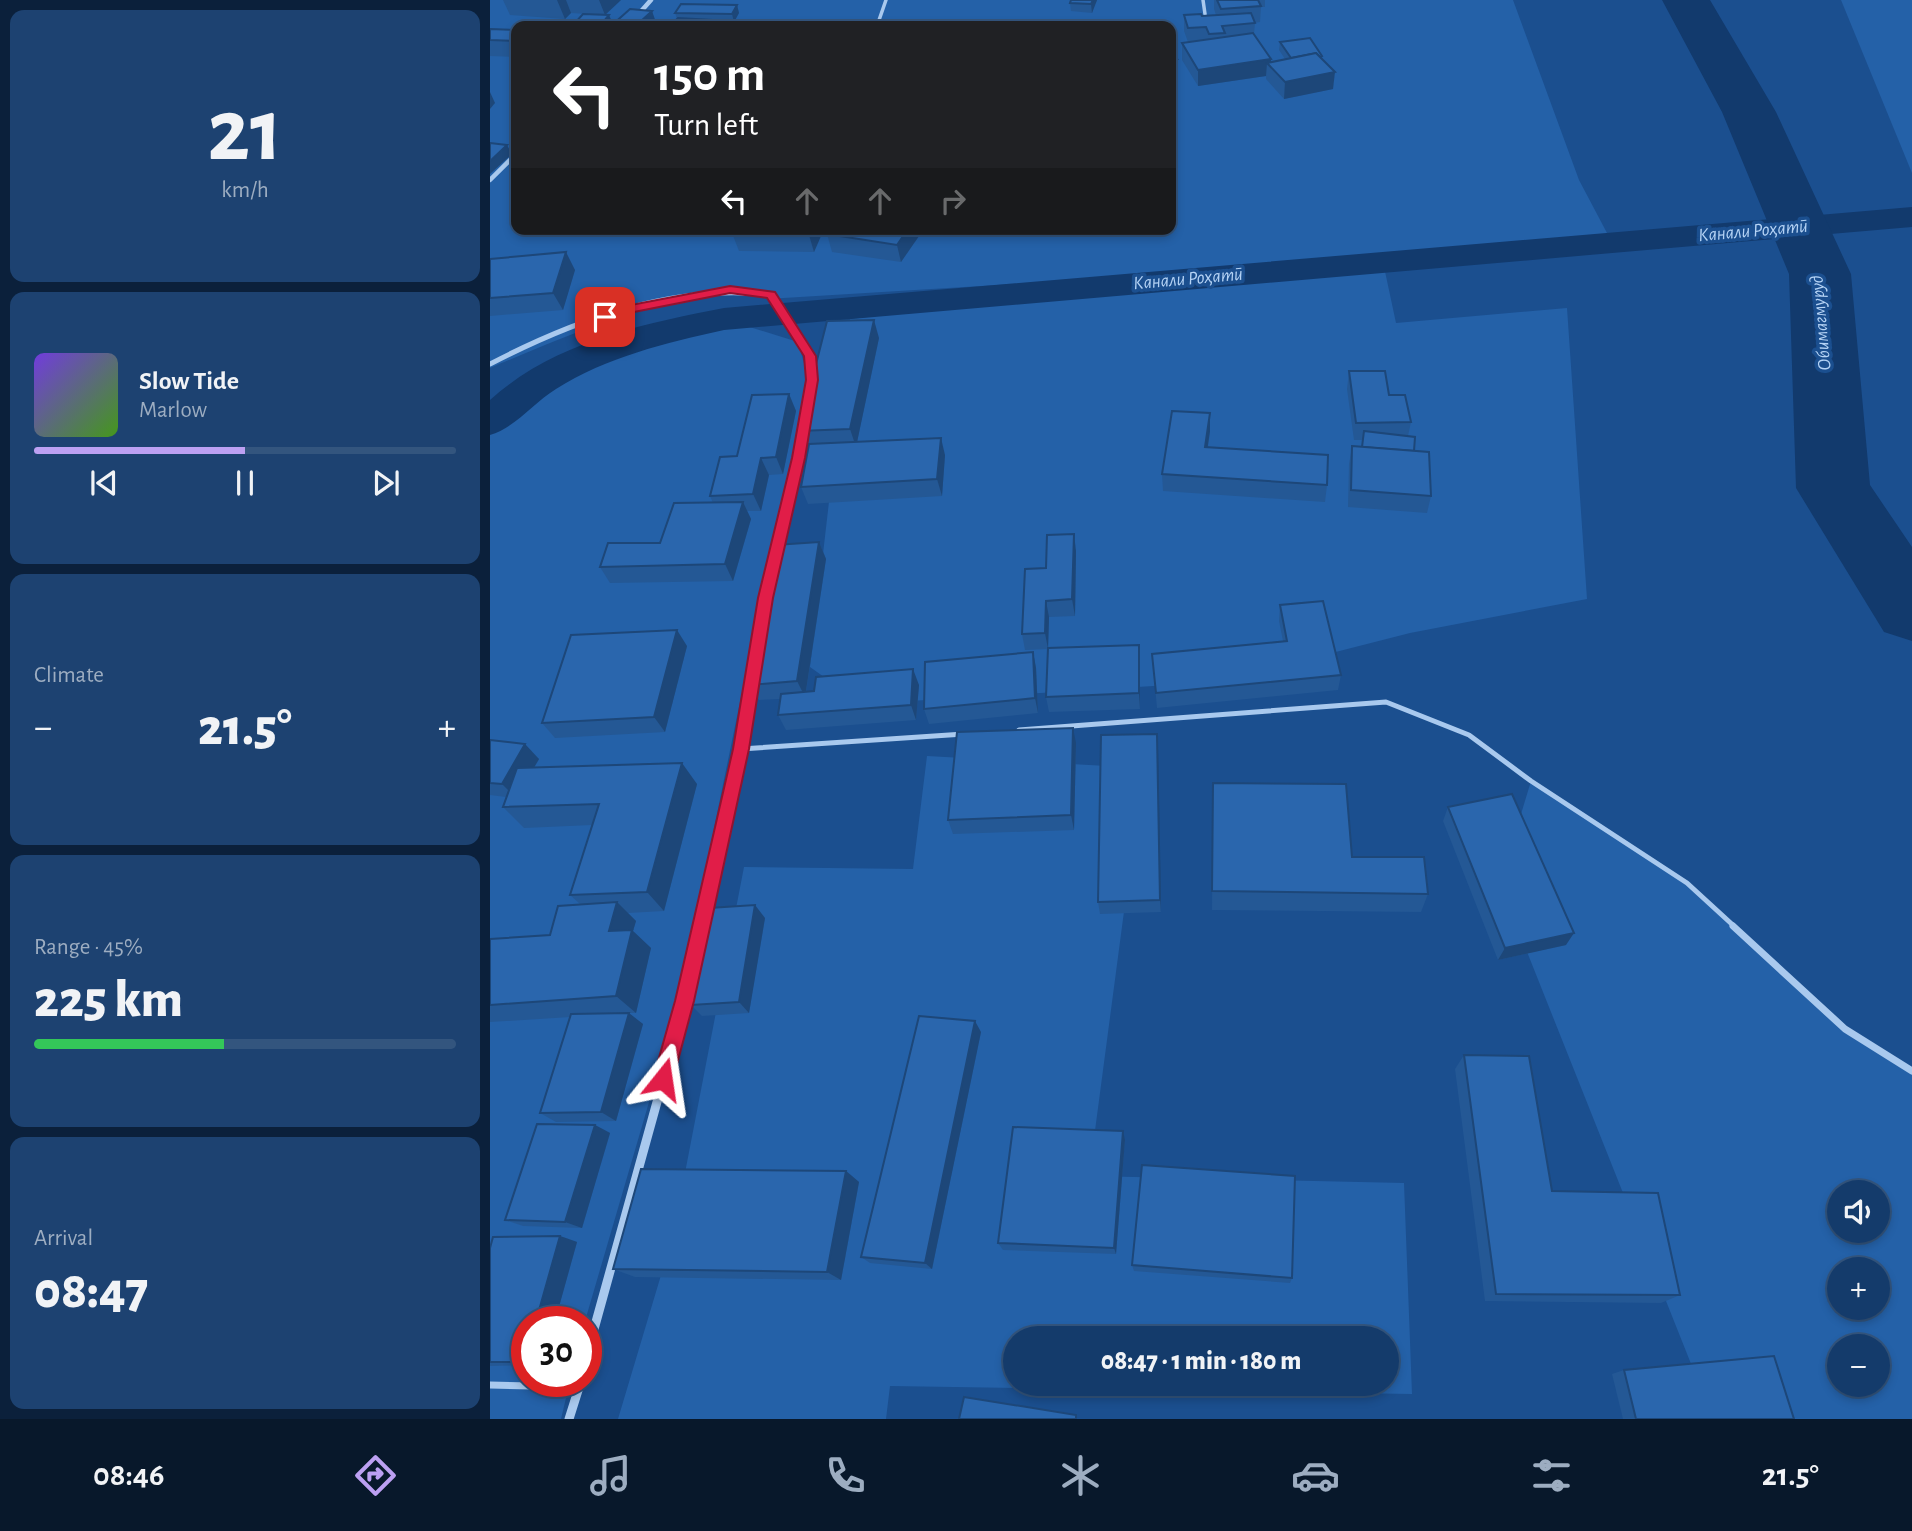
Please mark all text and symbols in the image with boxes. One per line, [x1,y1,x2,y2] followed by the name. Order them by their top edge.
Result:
[539,49,630,140] icon: left
[654,51,765,100] text: 150 m
[207,86,283,177] text: 21
[654,109,758,141] text: Turn left
[221,179,269,202] text: km/h
[715,182,753,220] icon: left
[788,182,826,220] icon: ahead
[861,182,899,220] icon: ahead
[934,182,972,220] icon: right
[1698,217,1808,245] water label: Канали Роҳатӣ
[1133,265,1243,293] water label: Канали Роҳатӣ
[1807,274,1835,371] water label: Обимагмуруд
[575,287,635,347] pin
[586,298,624,336] icon: arrive
[139,368,239,394] text: Slow Tide
[139,399,207,422] text: Marlow
[85,464,123,502] icon: previous
[226,464,264,502] icon: pause
[367,464,405,502] icon: next
[34,664,104,687] text: Climate
[198,702,292,754] text: 21.5°
[34,709,52,747] text: −
[438,709,456,747] text: +
[34,936,143,959] text: Range · 45%
[34,974,183,1026] text: 225 km
[626,1042,700,1116] position arrow
[1827,1180,1890,1397] map controls
[1827,1180,1890,1243] button: sound
[34,1227,93,1250] text: Arrival
[1827,1257,1890,1320] button: +
[34,1265,149,1317] text: 08:47
[511,1306,602,1397] speed limit sign: 30
[1827,1334,1890,1397] button: −
[1101,1348,1301,1374] text: 08:47 · 1 min · 180 m
[351,1451,400,1500] icon: directions
[586,1451,635,1500] icon: music
[821,1451,870,1500] icon: phone
[1056,1451,1105,1500] icon: climate
[1291,1451,1340,1500] icon: car
[1527,1451,1576,1500] icon: filters
[93,1459,164,1491] text: 08:46
[1762,1459,1819,1491] text: 21.5°

